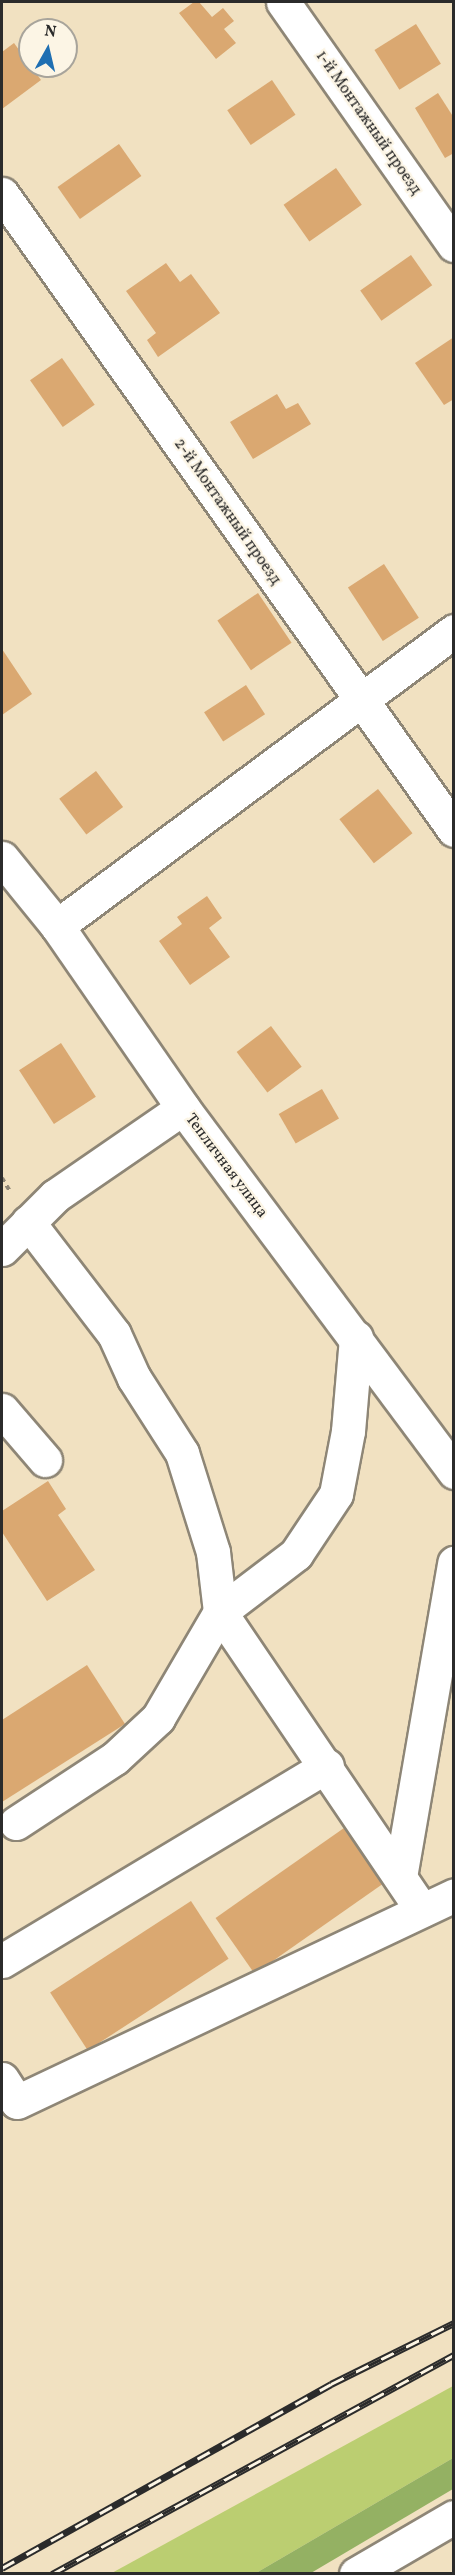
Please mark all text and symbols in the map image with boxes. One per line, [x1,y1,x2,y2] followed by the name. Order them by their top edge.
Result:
[18,18,78,78] north arrow
[43,20,58,44] text: N
[311,47,425,199] street label: 1-й Монтажный проезд
[169,435,285,589] street label: 2-й Монтажный проезд
[180,1110,272,1222] street label: Тепличная улица

